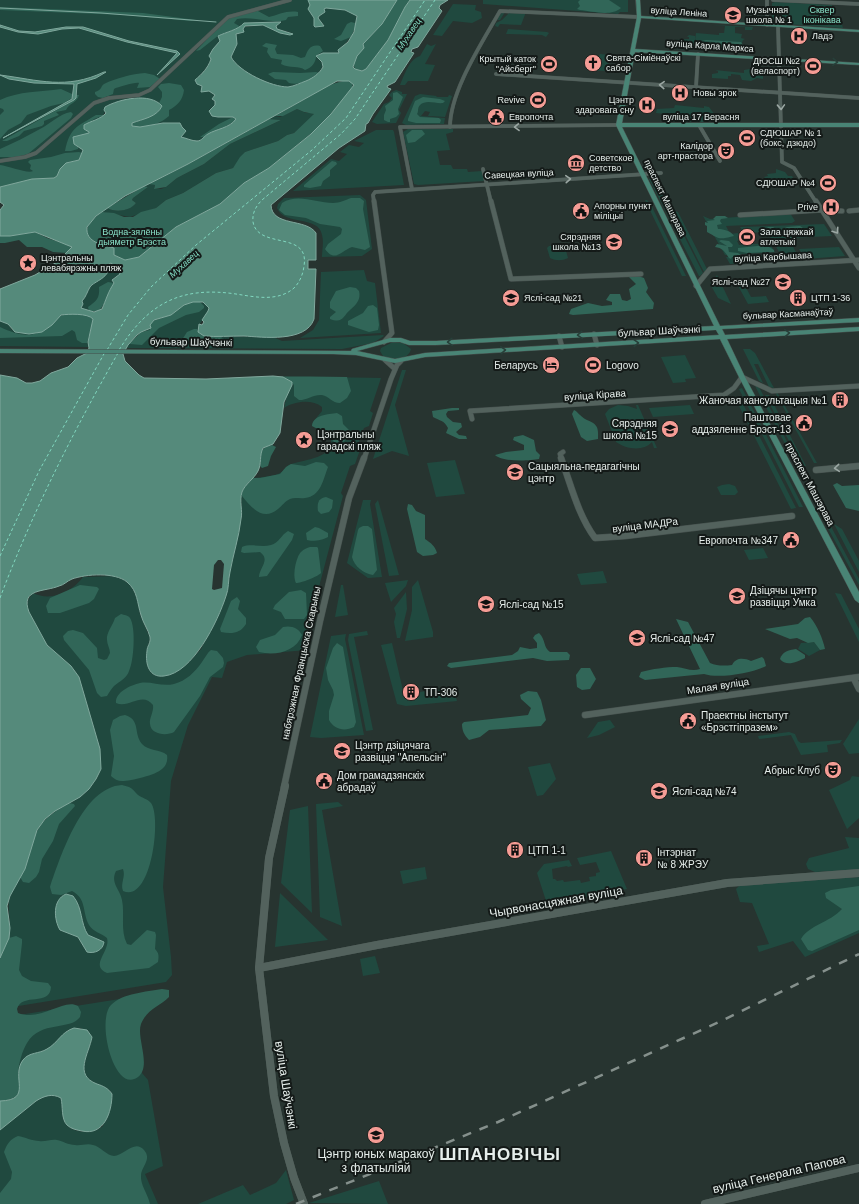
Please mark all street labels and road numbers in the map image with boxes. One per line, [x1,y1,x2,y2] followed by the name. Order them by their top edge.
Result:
[650,5,708,19] street label: вуліца Леніна
[666,38,754,54] street label: вуліца Карла Маркса
[663,112,739,122] street label: вуліца 17 Верасня
[642,158,688,238] street label: праспект Машэрава
[484,167,554,181] street label: Савецкая вуліца
[734,250,812,264] street label: вуліца Карбышава
[743,307,834,321] street label: бульвар Касманаўтаў
[617,323,701,339] street label: бульвар Шаўчэнкі
[150,336,232,348] street label: бульвар Шаўчэнкі
[564,387,627,403] street label: вуліца Кірава
[783,440,837,528] street label: праспект Машэрава
[612,515,679,534] street label: вуліца МАДРа
[279,585,323,741] street label: набярэжная Францыска Скарыны
[686,676,750,696] street label: Малая вуліца
[488,883,624,921] street label: Чырвонасцяжная вуліца
[272,1040,300,1130] street label: вуліца Шаўчэнкі
[711,1152,847,1196] street label: вуліца Генерала Папова

